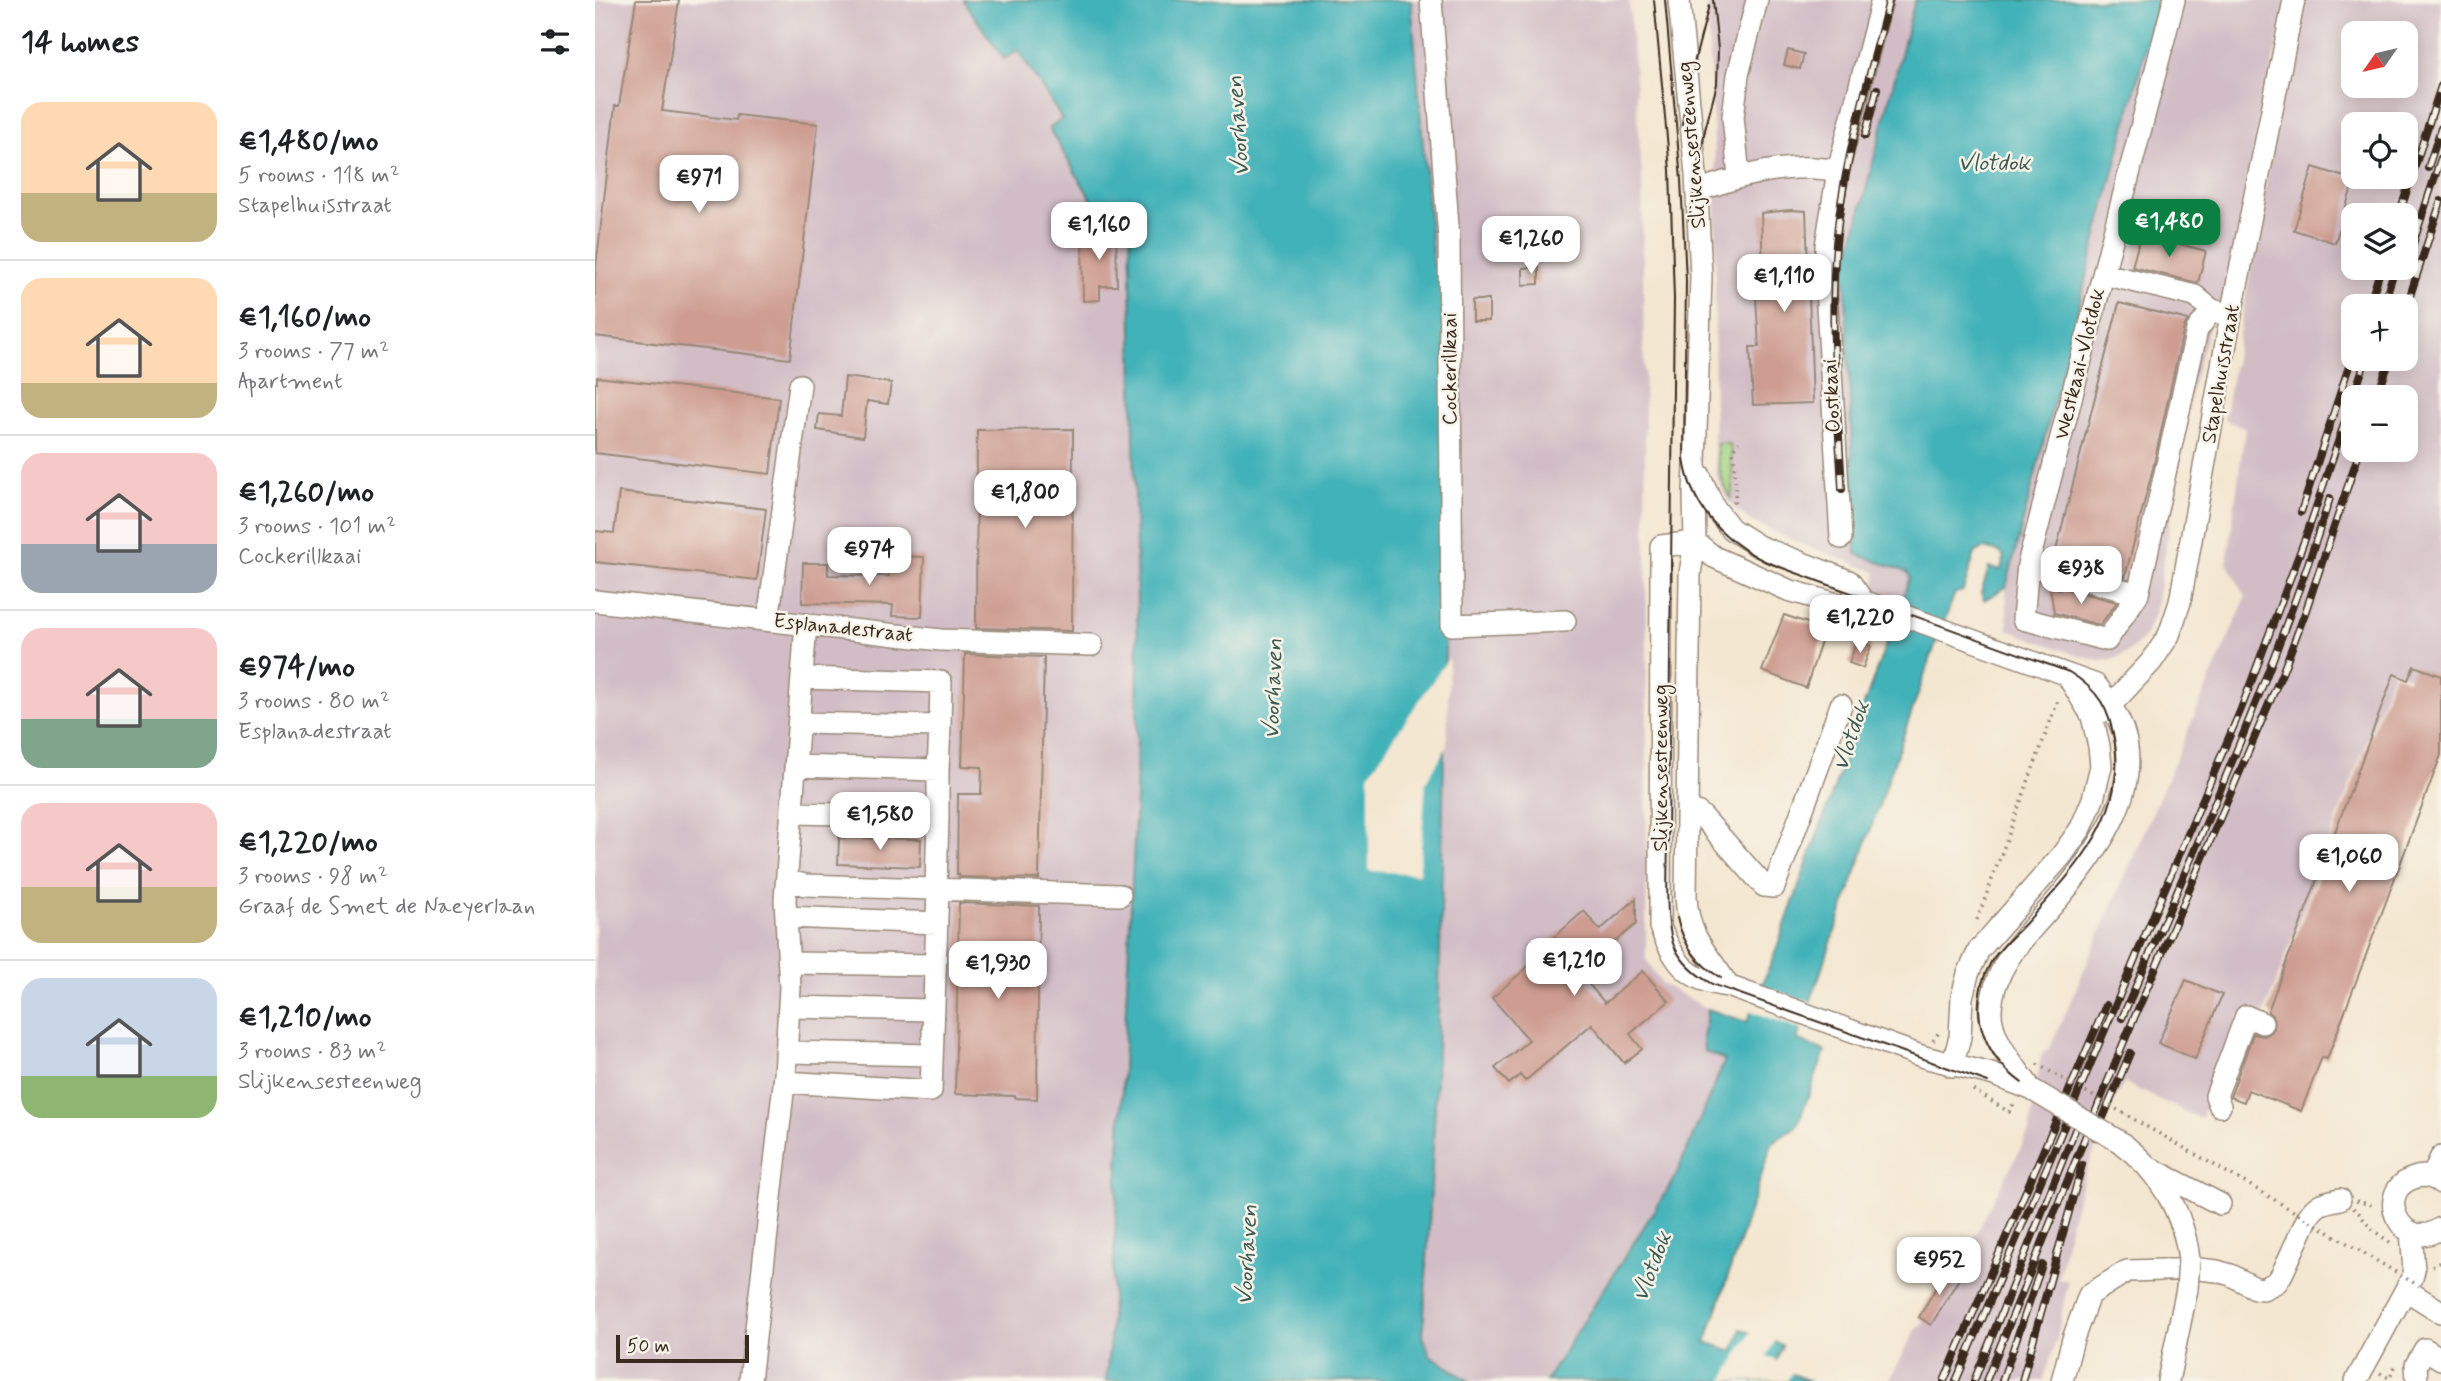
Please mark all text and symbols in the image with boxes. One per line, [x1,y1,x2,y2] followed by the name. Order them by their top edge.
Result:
[2341,21,2419,98] north arrow
[2341,21,2418,462] map controls
[21,23,139,62] text: 14 homes
[536,23,574,61] icon: filters
[1671,60,1714,230] street label: Slijkensesteenweg
[1221,75,1257,177] water label: Voorhaven
[2341,112,2418,189] button: locate
[238,122,379,161] text: €1,480/mo
[77,130,161,214] icon: home
[1958,149,2031,179] water label: Vlotdok
[658,156,740,215] pin: €971
[238,161,400,191] text: 5 rooms · 118 m²
[676,163,722,193] text: €971
[238,191,392,221] text: Stapelhuisstraat
[2112,200,2226,259] pin: €1,480
[1042,202,1156,262] pin: €1,160
[2341,203,2418,280] button: layers
[2134,207,2204,237] text: €1,480
[1067,210,1131,240] text: €1,160
[1474,216,1588,276] pin: €1,260
[1498,224,1564,254] text: €1,260
[1727,254,1841,314] pin: €1,110
[1753,262,1815,292] text: €1,110
[2048,285,2112,443] street label: Westkaai-Vlotdok
[2341,294,2418,371] button: +
[238,298,371,337] text: €1,160/mo
[2195,302,2247,446] street label: Stapelhuisstraat
[77,306,161,390] icon: home
[1436,313,1464,425] street label: Cockerillkaai
[238,337,389,367] text: 3 rooms · 77 m²
[1816,358,1848,434] street label: Oostkaai
[238,367,343,397] text: Apartment
[2341,385,2418,462] button: −
[968,470,1082,530] pin: €1,800
[238,473,374,512] text: €1,260/mo
[990,478,1060,508] text: €1,800
[77,481,161,565] icon: home
[238,512,396,542] text: 3 rooms · 101 m²
[828,528,910,587] pin: €974
[843,535,895,565] text: €974
[238,542,361,572] text: Cockerillkaai
[2040,546,2122,606] pin: €938
[2057,554,2105,584] text: €938
[1803,596,1917,655] pin: €1,220
[1825,603,1895,633] text: €1,220
[772,607,914,649] street label: Esplanadestraat
[1257,638,1291,740] water label: Voorhaven
[238,648,355,687] text: €974/mo
[77,656,161,740] icon: home
[1647,684,1676,852] street label: Slijkensesteenweg
[238,687,390,717] text: 3 rooms · 80 m²
[1826,696,1878,775] water label: Vlotdok
[238,717,392,747] text: Esplanadestraat
[823,792,937,852] pin: €1,580
[846,800,914,830] text: €1,580
[238,823,378,862] text: €1,220/mo
[77,831,161,915] icon: home
[2292,834,2406,894] pin: €1,060
[2315,842,2383,872] text: €1,060
[238,862,388,892] text: 3 rooms · 98 m²
[238,892,535,922] text: Graaf de Smet de Naeyerlaan
[1517,939,1631,998] pin: €1,210
[941,942,1055,1001] pin: €1,930
[1542,946,1606,976] text: €1,210
[965,949,1031,979] text: €1,930
[238,998,372,1037] text: €1,210/mo
[77,1006,161,1090] icon: home
[238,1037,386,1067] text: 3 rooms · 83 m²
[238,1067,422,1097] text: Slijkensesteenweg
[1230,1204,1266,1306] water label: Voorhaven
[1626,1227,1680,1306] water label: Vlotdok
[1898,1238,1980,1297] pin: €952
[1913,1245,1965,1275] text: €952
[616,1332,749,1364] scale bar
[627,1334,670,1359] text: 50 m

